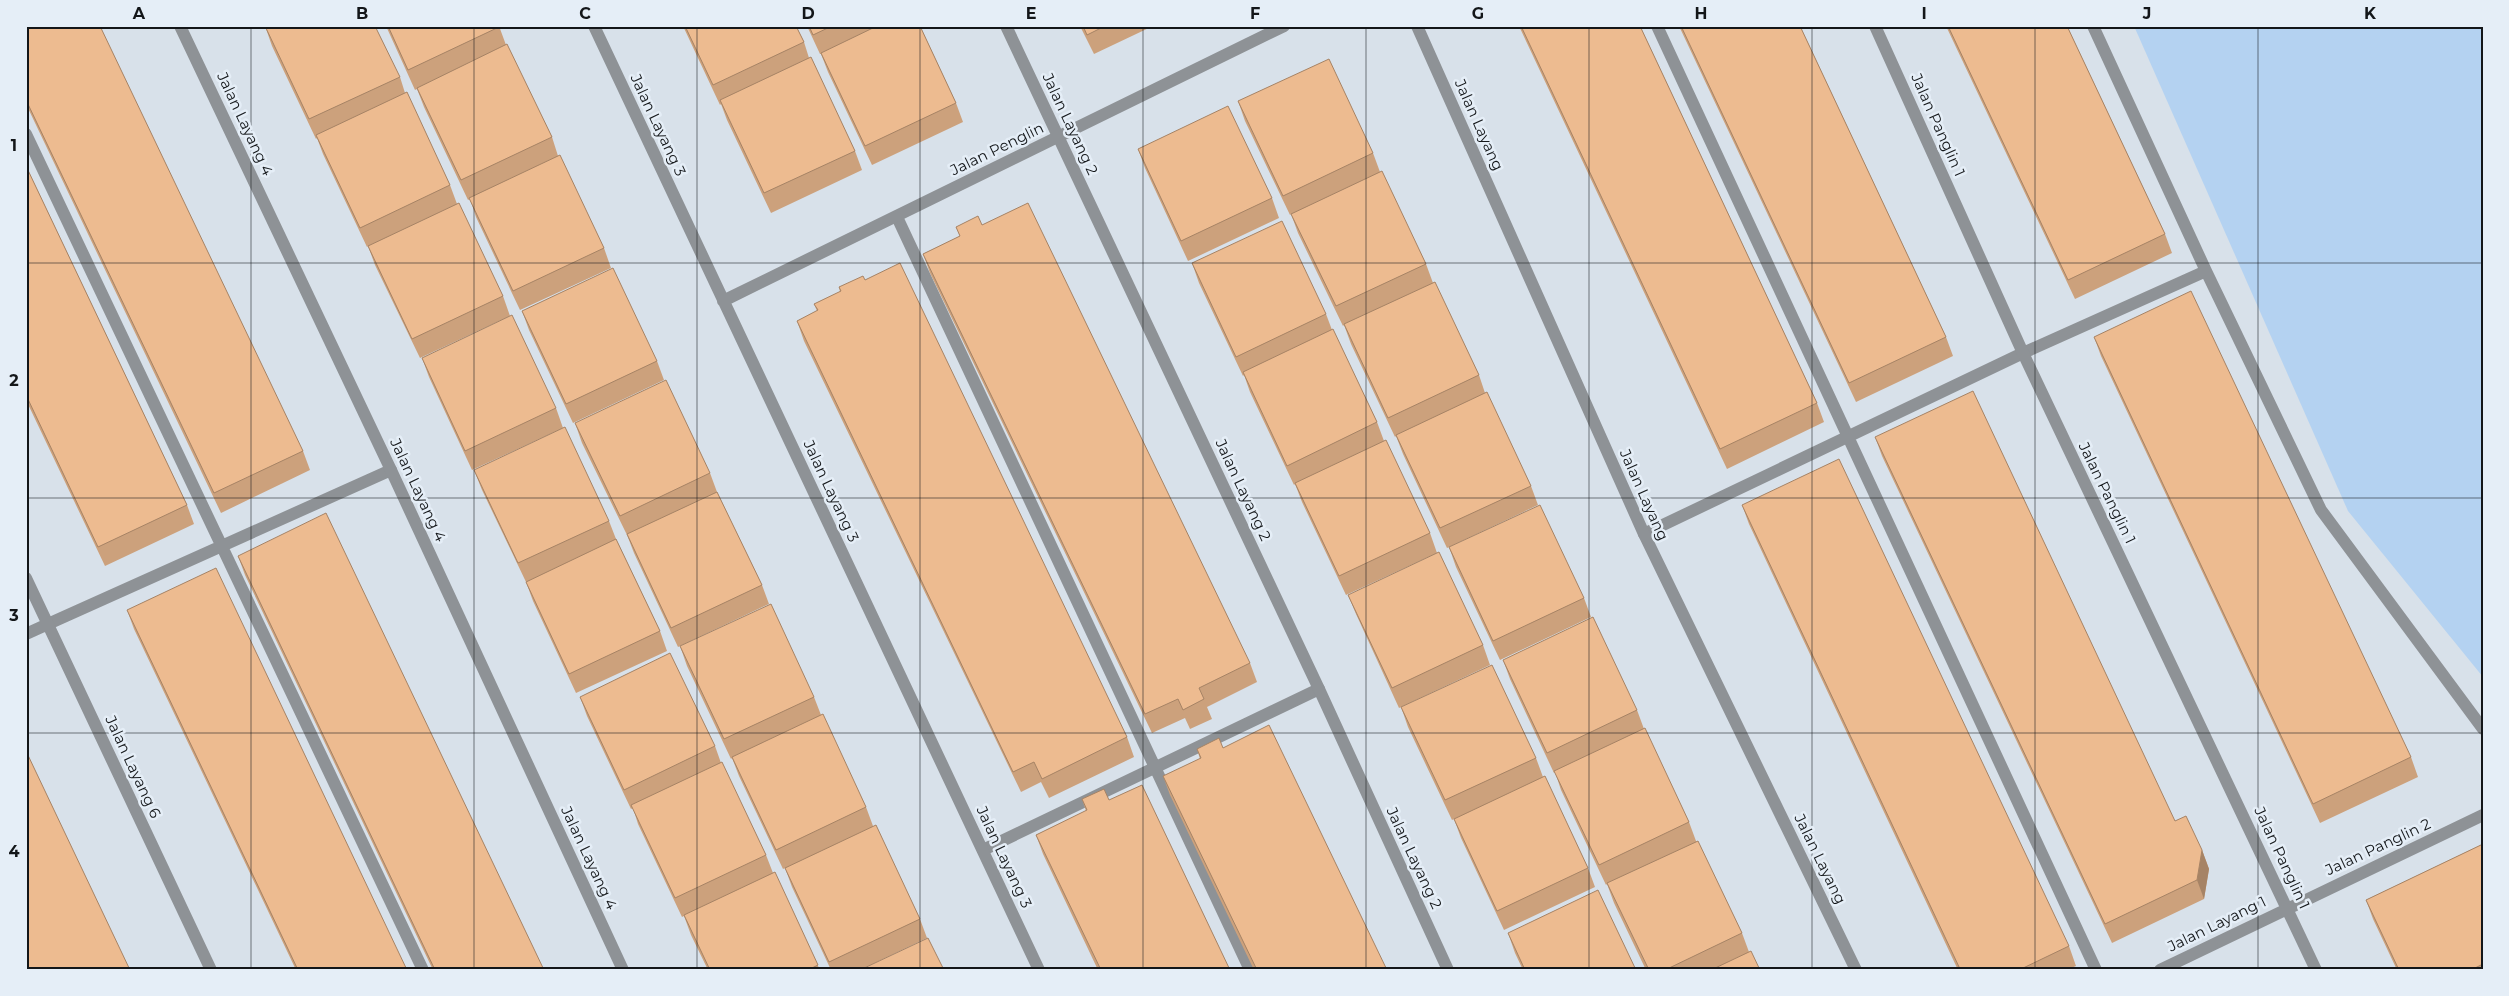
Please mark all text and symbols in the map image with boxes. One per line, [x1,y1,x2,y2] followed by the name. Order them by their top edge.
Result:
[132,4,146,23] text: A
[356,4,368,23] text: B
[579,4,591,23] text: C
[801,4,815,23] text: D
[1026,4,1036,23] text: E
[1250,4,1260,23] text: F
[1472,4,1484,23] text: G
[1695,4,1707,23] text: H
[1921,4,1927,23] text: I
[2142,4,2151,23] text: J
[2364,4,2377,23] text: K
[213,68,278,178] street label: Jalan Layang 4
[1038,69,1102,178] street label: Jalan Layang 2
[1907,69,1970,179] street label: Jalan Panglin 1
[626,70,690,179] street label: Jalan Layang 3
[1450,75,1508,173] street label: Jalan Layang
[946,118,1047,180] street label: Jalan Penglin
[11,136,17,155] text: 1
[9,371,19,390] text: 2
[386,434,451,544] street label: Jalan Layang 4
[1211,435,1275,544] street label: Jalan Layang 2
[799,436,863,545] street label: Jalan Layang 3
[2074,438,2140,547] street label: Jalan Panglin 1
[1615,445,1673,543] street label: Jalan Layang
[8,606,19,625] text: 3
[101,712,165,821] street label: Jalan Layang 6
[557,802,622,912] street label: Jalan Layang 4
[972,802,1036,911] street label: Jalan Layang 3
[1382,803,1446,912] street label: Jalan Layang 2
[2250,803,2314,912] street label: Jalan Panglin 1
[1790,810,1850,907] street label: Jalan Layang
[2321,814,2433,880] street label: Jalan Panglin 2
[8,842,20,861] text: 4
[2164,892,2269,956] street label: Jalan Layang 1

